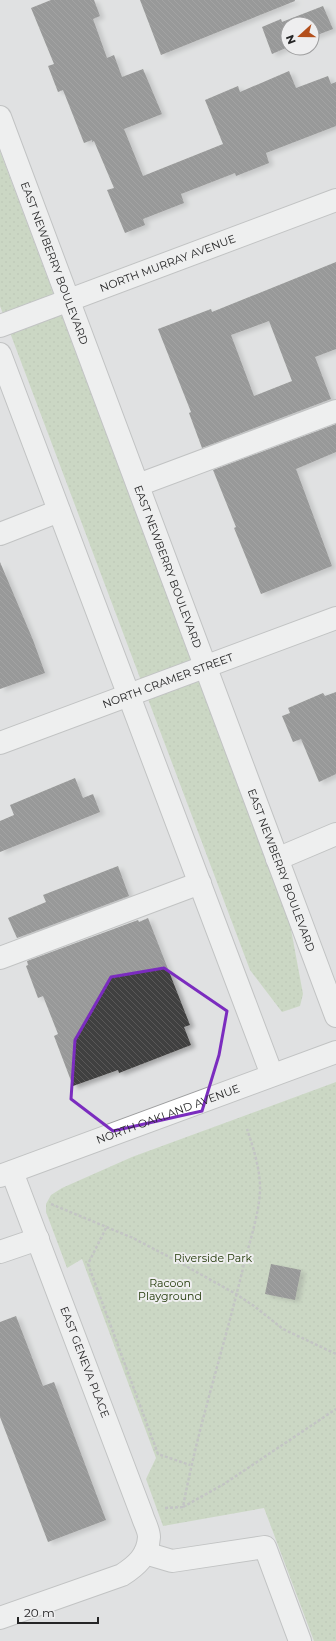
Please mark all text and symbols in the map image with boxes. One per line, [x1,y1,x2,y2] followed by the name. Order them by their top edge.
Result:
[280,16,320,56] north arrow
[283,33,299,46] text: N
[18,180,91,347] street label: EAST NEWBERRY BOULEVARD
[98,231,237,295] street label: NORTH MURRAY AVENUE
[131,483,205,650] street label: EAST NEWBERRY BOULEVARD
[100,650,236,711] street label: NORTH CRAMER STREET
[245,787,318,954] street label: EAST NEWBERRY BOULEVARD
[94,1081,242,1147] street label: NORTH OAKLAND AVENUE
[174,1251,253,1265] park label: Riverside Park
[138,1276,202,1303] park label: Racoon Playground
[57,1304,113,1420] street label: EAST GENEVA PLACE
[18,1599,98,1625] scale bar
[24,1605,55,1620] text: 20 m

